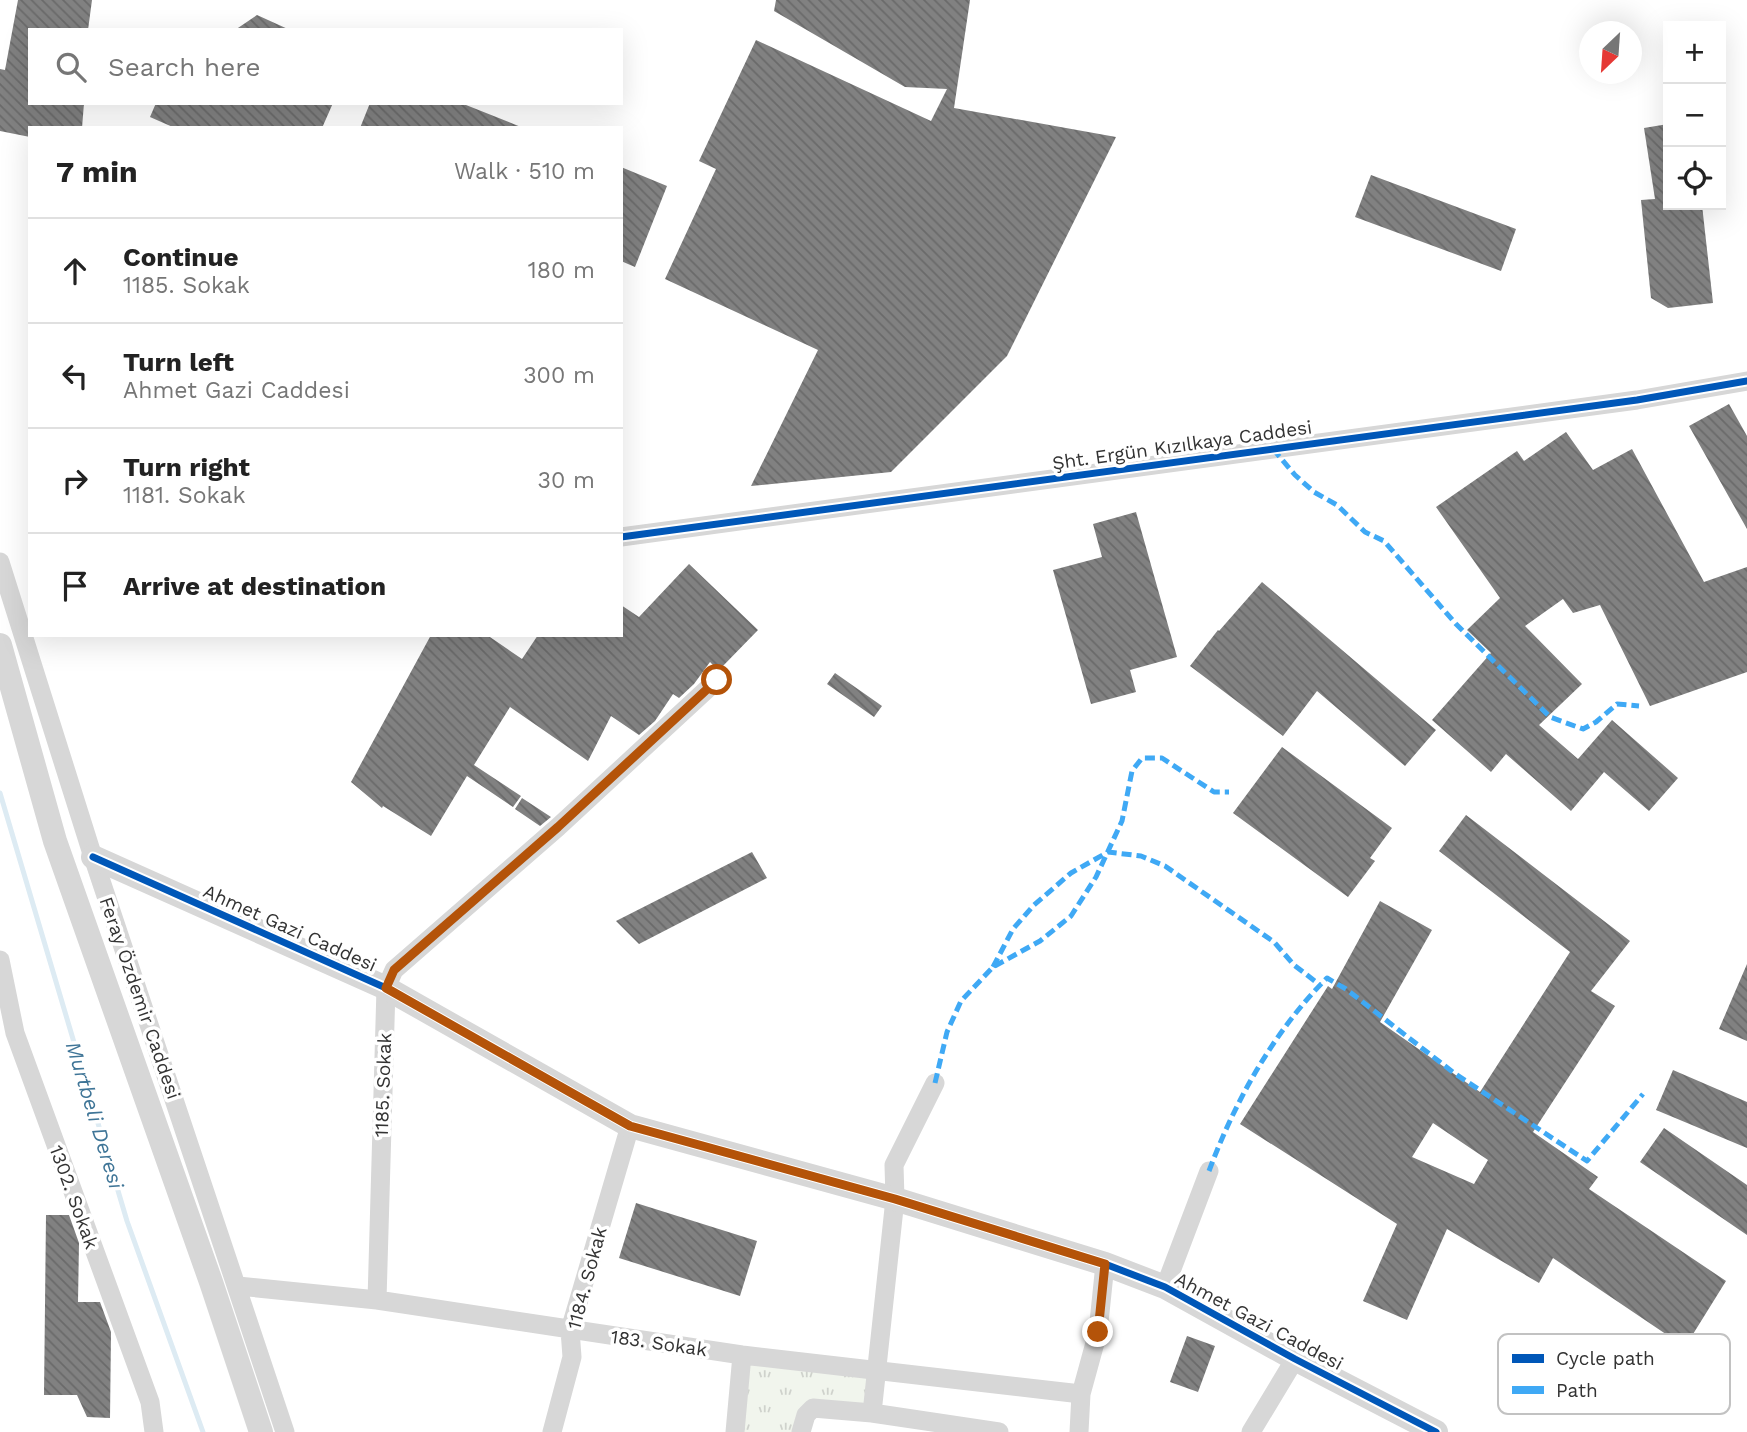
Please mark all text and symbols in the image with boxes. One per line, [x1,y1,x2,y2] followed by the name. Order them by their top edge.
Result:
[1579,21,1642,84] north arrow
[1663,21,1726,210] map controls
[1663,21,1726,84] button: +
[28,28,623,105] search box
[52,48,90,86] icon: search
[108,52,260,82] text: Search here
[1663,84,1726,147] button: −
[1663,147,1726,210] button: locate
[56,154,138,189] text: 7 min
[454,158,595,185] text: Walk · 510 m
[123,242,239,272] text: Continue
[56,252,94,290] icon: ahead
[528,257,595,284] text: 180 m
[123,272,250,299] text: 1185. Sokak
[123,347,234,377] text: Turn left
[56,357,94,395] icon: left
[523,362,595,389] text: 300 m
[123,377,350,404] text: Ahmet Gazi Caddesi
[1051,415,1313,475] street label: Şht. Ergün Kızılkaya Caddesi
[123,452,250,482] text: Turn right
[56,462,94,500] icon: right
[538,467,595,494] text: 30 m
[123,482,245,509] text: 1181. Sokak
[56,567,94,605] icon: arrive
[123,571,386,601] text: Arrive at destination
[701,664,732,695] route start
[200,879,380,977] street label: Ahmet Gazi Caddesi
[95,894,185,1102] street label: Feray Özdemir Caddesi
[370,1032,396,1138] street label: 1185. Sokak
[61,1038,129,1192] water label: Murtbeli Deresi
[45,1142,103,1252] street label: 1302. Sokak
[562,1224,612,1332] street label: 1184. Sokak
[1171,1267,1347,1375] street label: Ahmet Gazi Caddesi
[1082,1316,1113,1347] route end
[609,1325,709,1361] street label: 183. Sokak
[1498,1334,1730,1414] legend
[1556,1347,1655,1370] text: Cycle path
[1556,1379,1598,1402] text: Path

